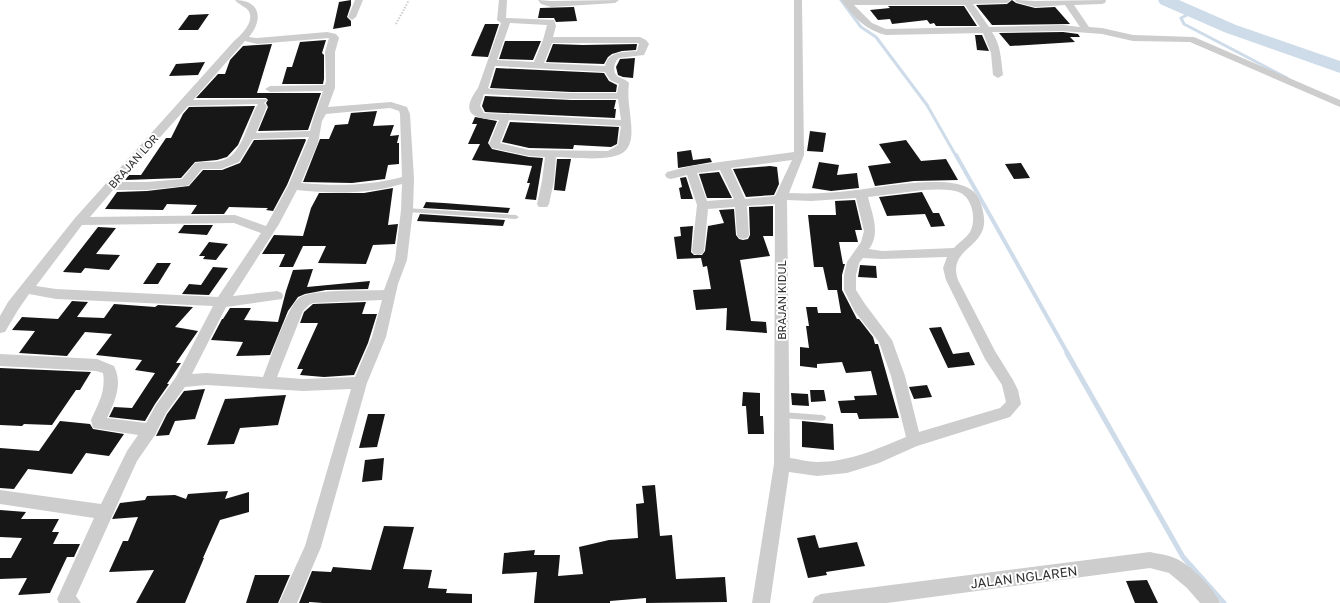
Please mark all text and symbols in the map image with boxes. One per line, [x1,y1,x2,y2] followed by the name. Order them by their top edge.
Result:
[105,131,161,191] street label: BRAJAN LOR
[775,259,788,340] street label: BRAJAN KIDUL
[970,563,1078,591] street label: JALAN NGLAREN

